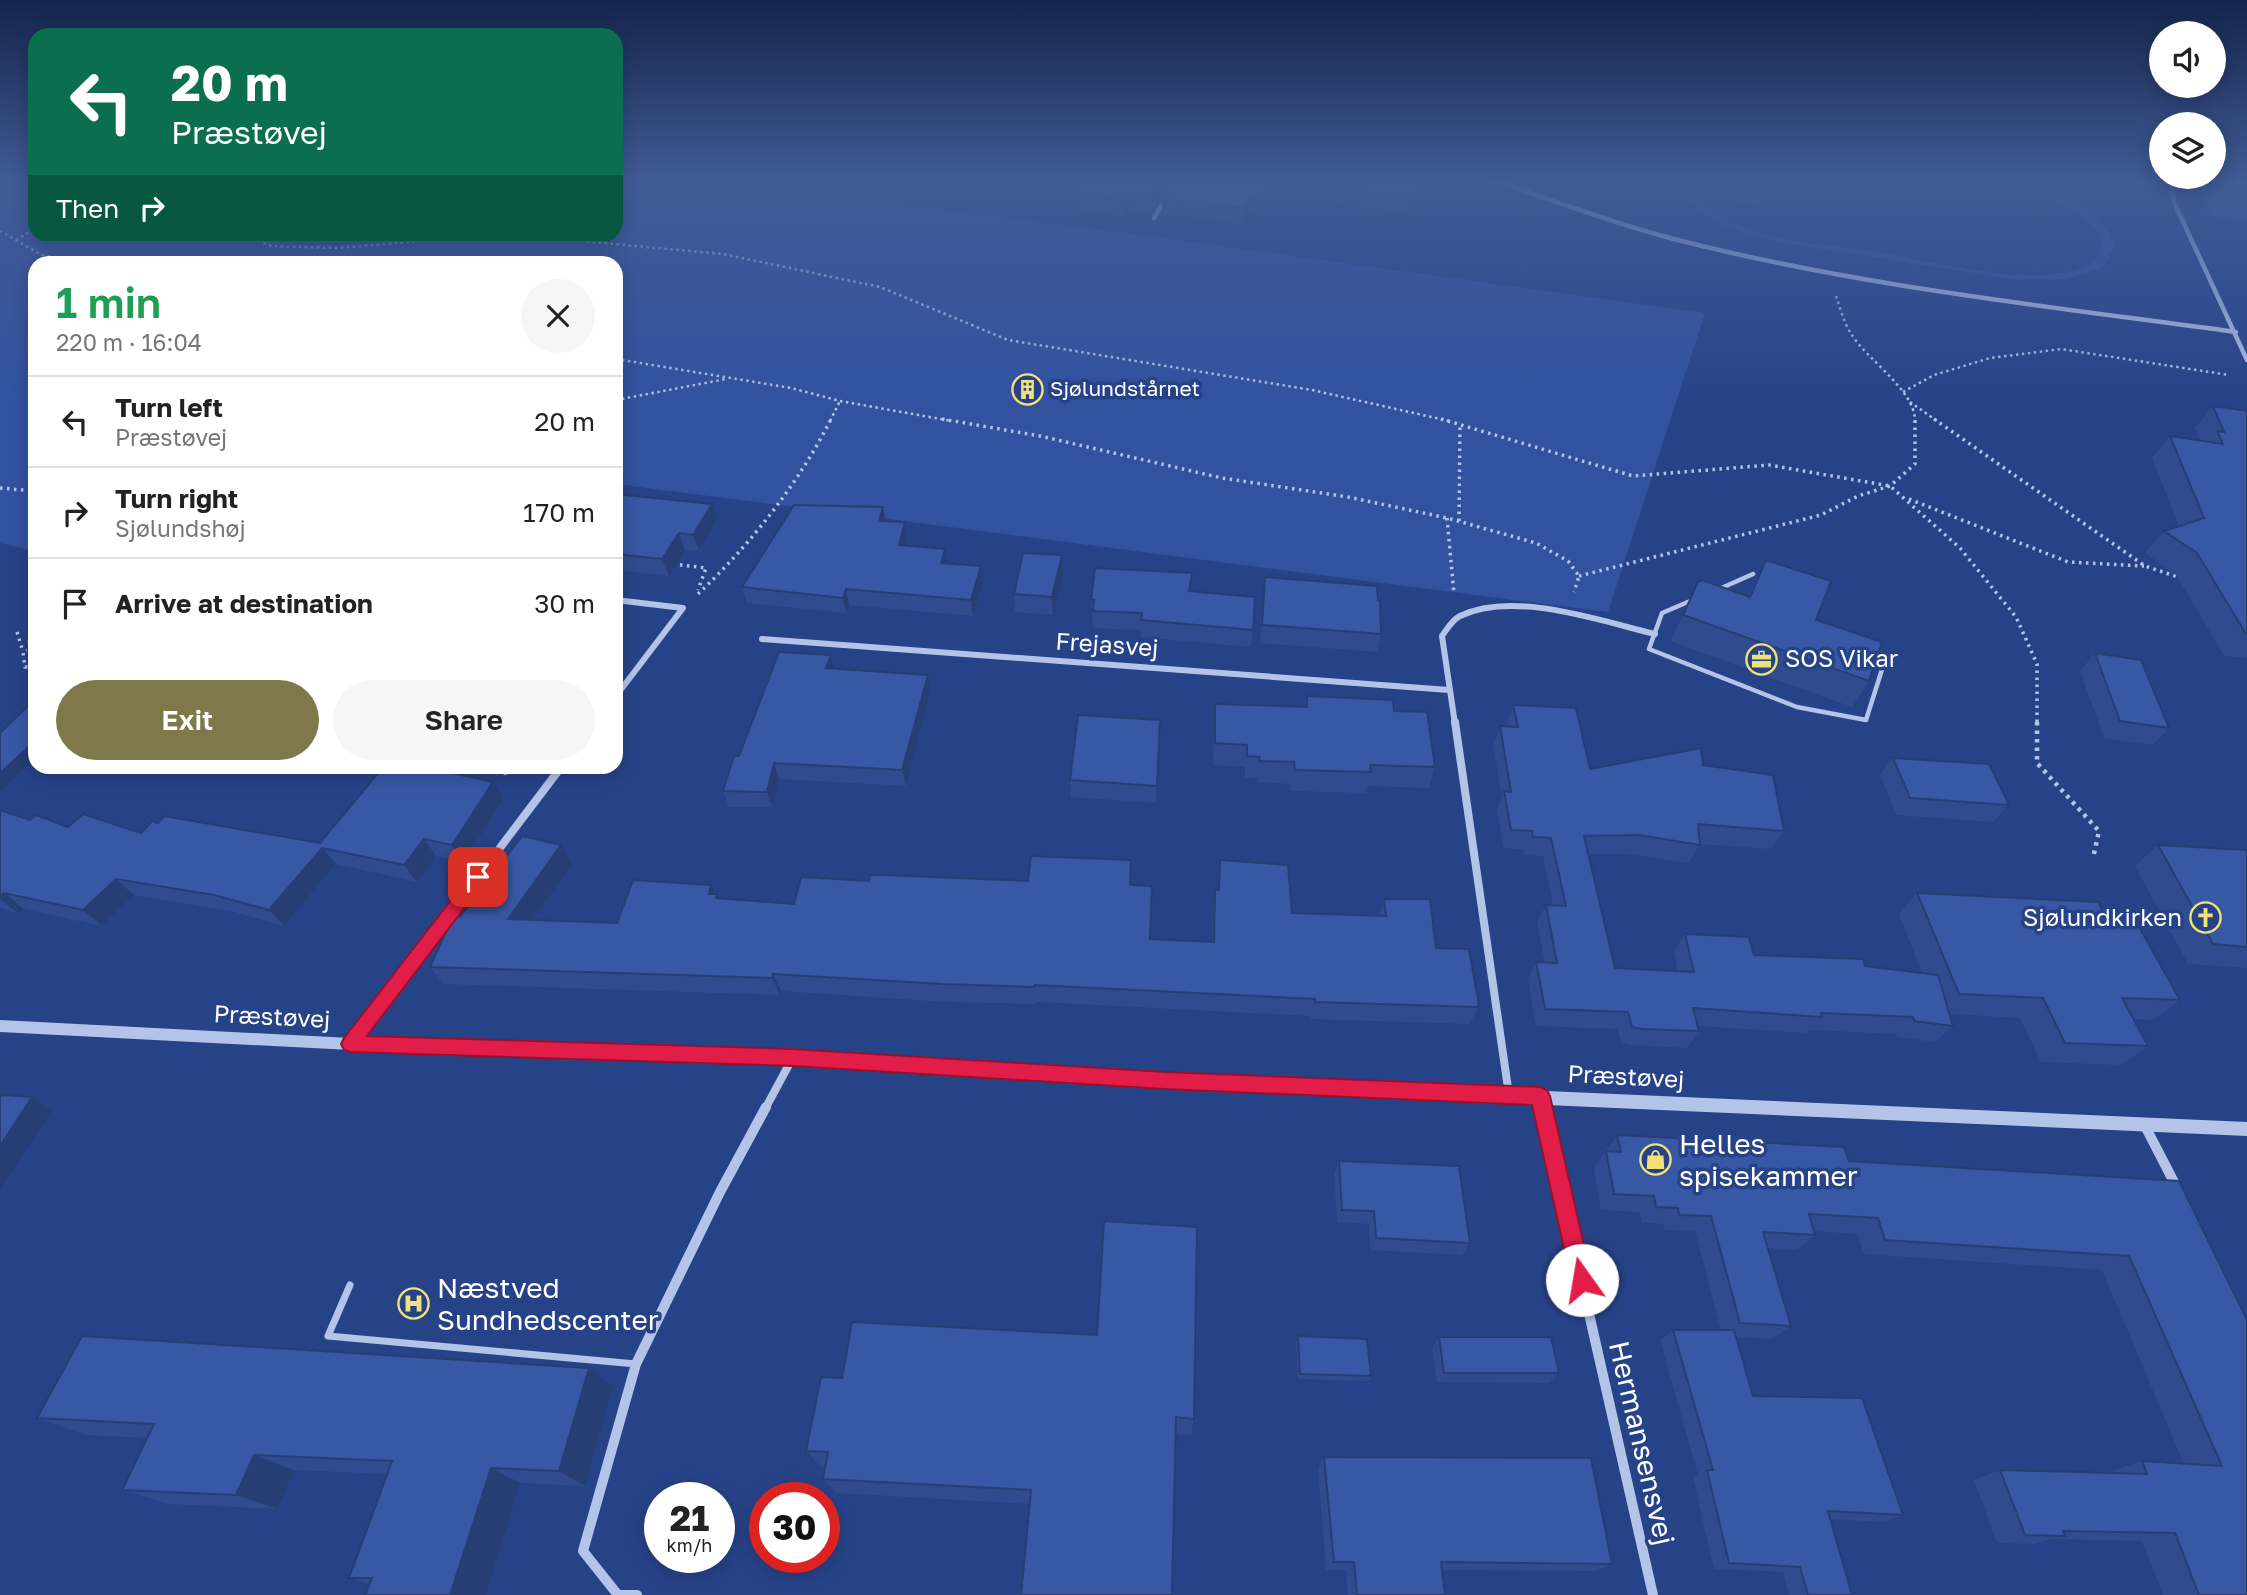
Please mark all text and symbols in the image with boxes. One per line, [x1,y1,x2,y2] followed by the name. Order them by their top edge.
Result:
[2149,21,2226,189] map controls
[2149,21,2226,98] button: sound
[171,53,288,112] text: 20 m
[56,56,147,147] icon: left
[2149,112,2226,189] button: layers
[171,113,327,151] text: Præstøvej
[133,189,171,227] icon: right
[56,193,119,224] text: Then
[56,277,161,327] text: 1 min
[521,279,595,353] button: close
[56,328,202,356] text: 220 m · 16:04
[1010,372,1044,406] building icon: Sjølundstårnet
[1050,375,1200,401] place label: Sjølundstårnet
[115,392,223,423] text: Turn left
[56,403,94,441] icon: left
[534,406,595,437] text: 20 m
[115,423,227,451] text: Præstøvej
[115,483,238,514] text: Turn right
[56,494,94,532] icon: right
[523,497,595,528] text: 170 m
[115,514,246,542] text: Sjølundshøj
[56,585,94,623] icon: arrive
[115,588,373,619] text: Arrive at destination
[534,588,595,619] text: 30 m
[1055,625,1160,662] street label: Frejasvej
[1745,642,1779,676] office icon: SOS Vikar
[1785,643,1898,672] place label: SOS Vikar
[56,680,319,760] button: Exit
[333,680,595,760] button: Share
[448,847,508,907] pin
[459,858,497,896] icon: arrive
[2188,901,2222,935] church icon: Sjølundkirken
[2023,902,2182,931] place label: Sjølundkirken
[213,998,331,1033] street label: Præstøvej
[1567,1058,1685,1093] street label: Præstøvej
[1679,1127,1858,1192] place label: Helles spisekammer
[1639,1143,1673,1177] shop icon: Helles spisekammer
[1545,1243,1619,1317] position arrow
[437,1271,659,1336] place label: Næstved Sundhedscenter
[397,1287,431,1321] hospital icon: Næstved Sundhedscenter
[1603,1338,1682,1548] street label: Hermansensvej
[749,1482,840,1573] speed limit sign: 30
[670,1497,709,1539] text: 21
[667,1534,712,1556] text: km/h

